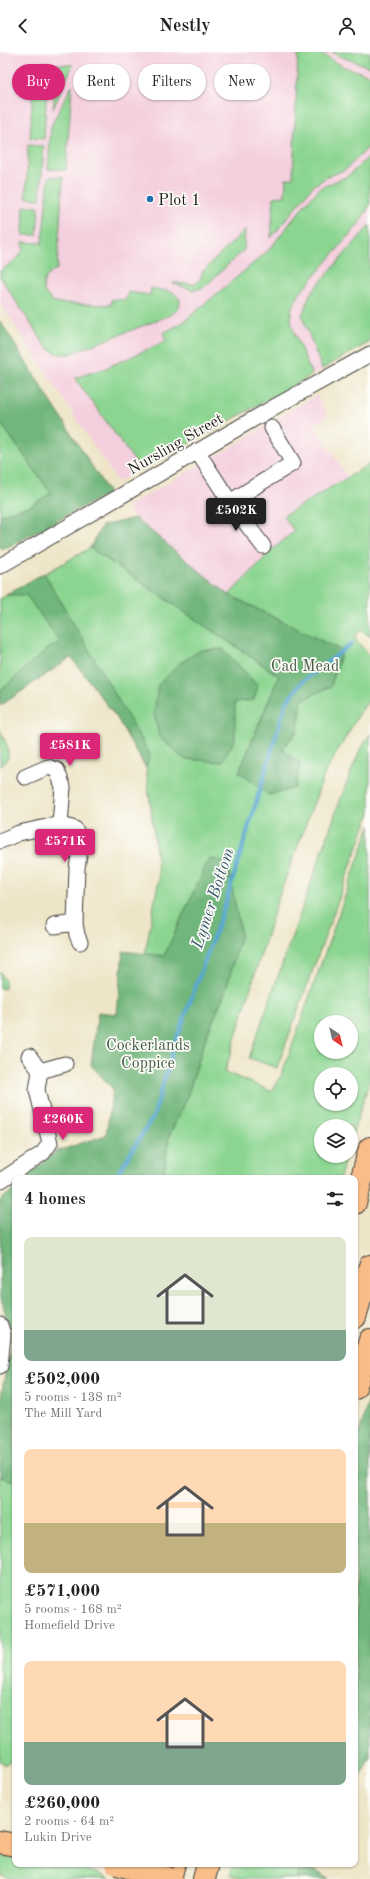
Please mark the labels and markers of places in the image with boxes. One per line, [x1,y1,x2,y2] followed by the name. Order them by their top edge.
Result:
[158,193,201,209] place label: Plot 1
[145,194,155,204] marker: Plot 1
[208,498,264,532] pin: £502K
[42,733,98,767] pin: £581K
[37,829,93,863] pin: £571K
[35,1107,91,1141] pin: £260K

